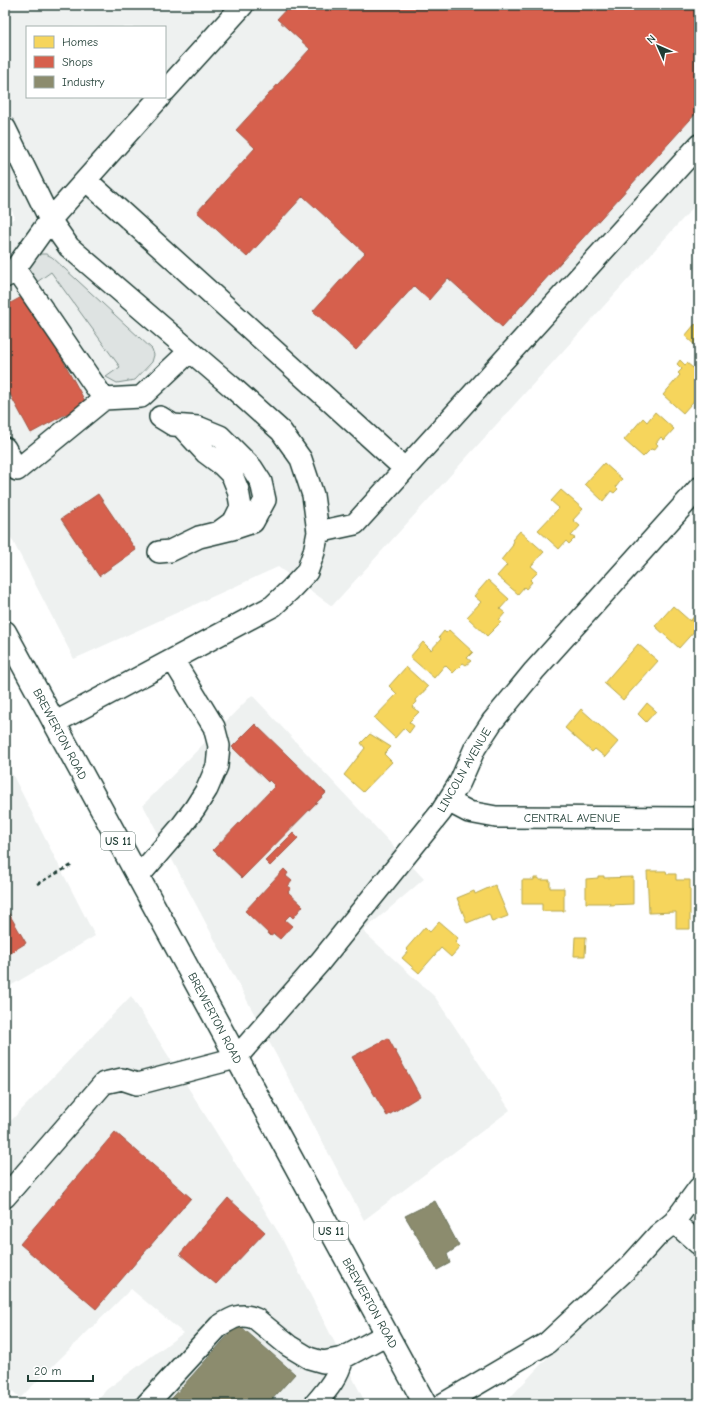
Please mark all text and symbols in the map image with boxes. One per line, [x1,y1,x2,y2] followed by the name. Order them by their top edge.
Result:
[26,26,166,98] legend
[638,26,678,66] north arrow
[644,32,658,46] text: N
[62,35,98,49] text: Homes
[62,55,93,69] text: Shops
[62,75,105,89] text: Industry
[30,686,90,782] street label: BREWERTON ROAD
[434,725,494,815] street label: LINCOLN AVENUE
[524,811,620,825] street label: CENTRAL AVENUE
[101,832,135,850] road number: US 11
[185,970,245,1066] street label: BREWERTON ROAD
[314,1222,348,1240] road number: US 11
[339,1255,401,1351] street label: BREWERTON ROAD
[28,1357,93,1383] scale bar
[34,1364,62,1378] text: 20 m

